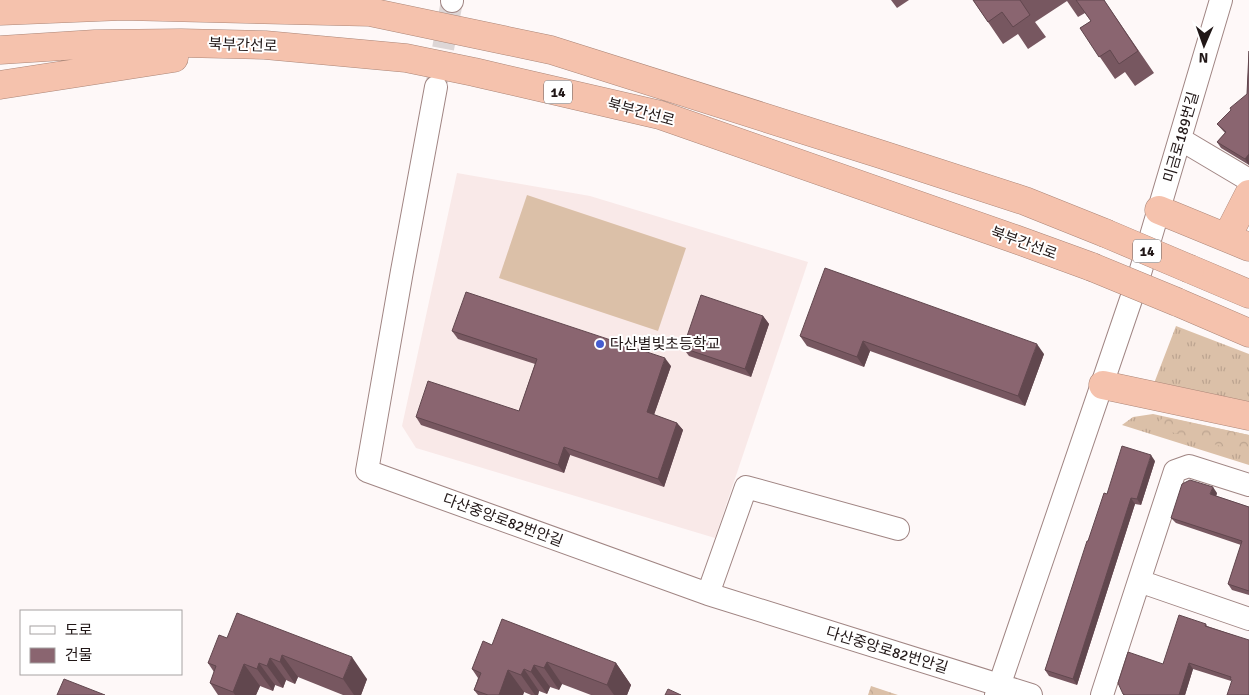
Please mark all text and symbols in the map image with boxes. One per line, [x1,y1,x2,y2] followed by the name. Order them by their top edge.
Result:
[1179,20,1229,70] north arrow
[208,35,278,55] street label: 북부간선로
[1198,49,1209,66] text: N
[544,80,572,104] road number: 14
[1159,90,1203,184] street label: 미금로189번길
[605,94,677,130] street label: 북부간선로
[988,223,1060,263] street label: 북부간선로
[1133,240,1161,262] road number: 14
[610,335,720,353] place label: 다산별빛초등학교
[594,338,606,350] marker: 다산별빛초등학교
[440,490,566,550] street label: 다산중앙로82번안길
[20,610,182,675] legend
[65,621,93,639] text: 도로
[824,623,950,677] street label: 다산중앙로82번안길
[65,646,93,664] text: 건물

